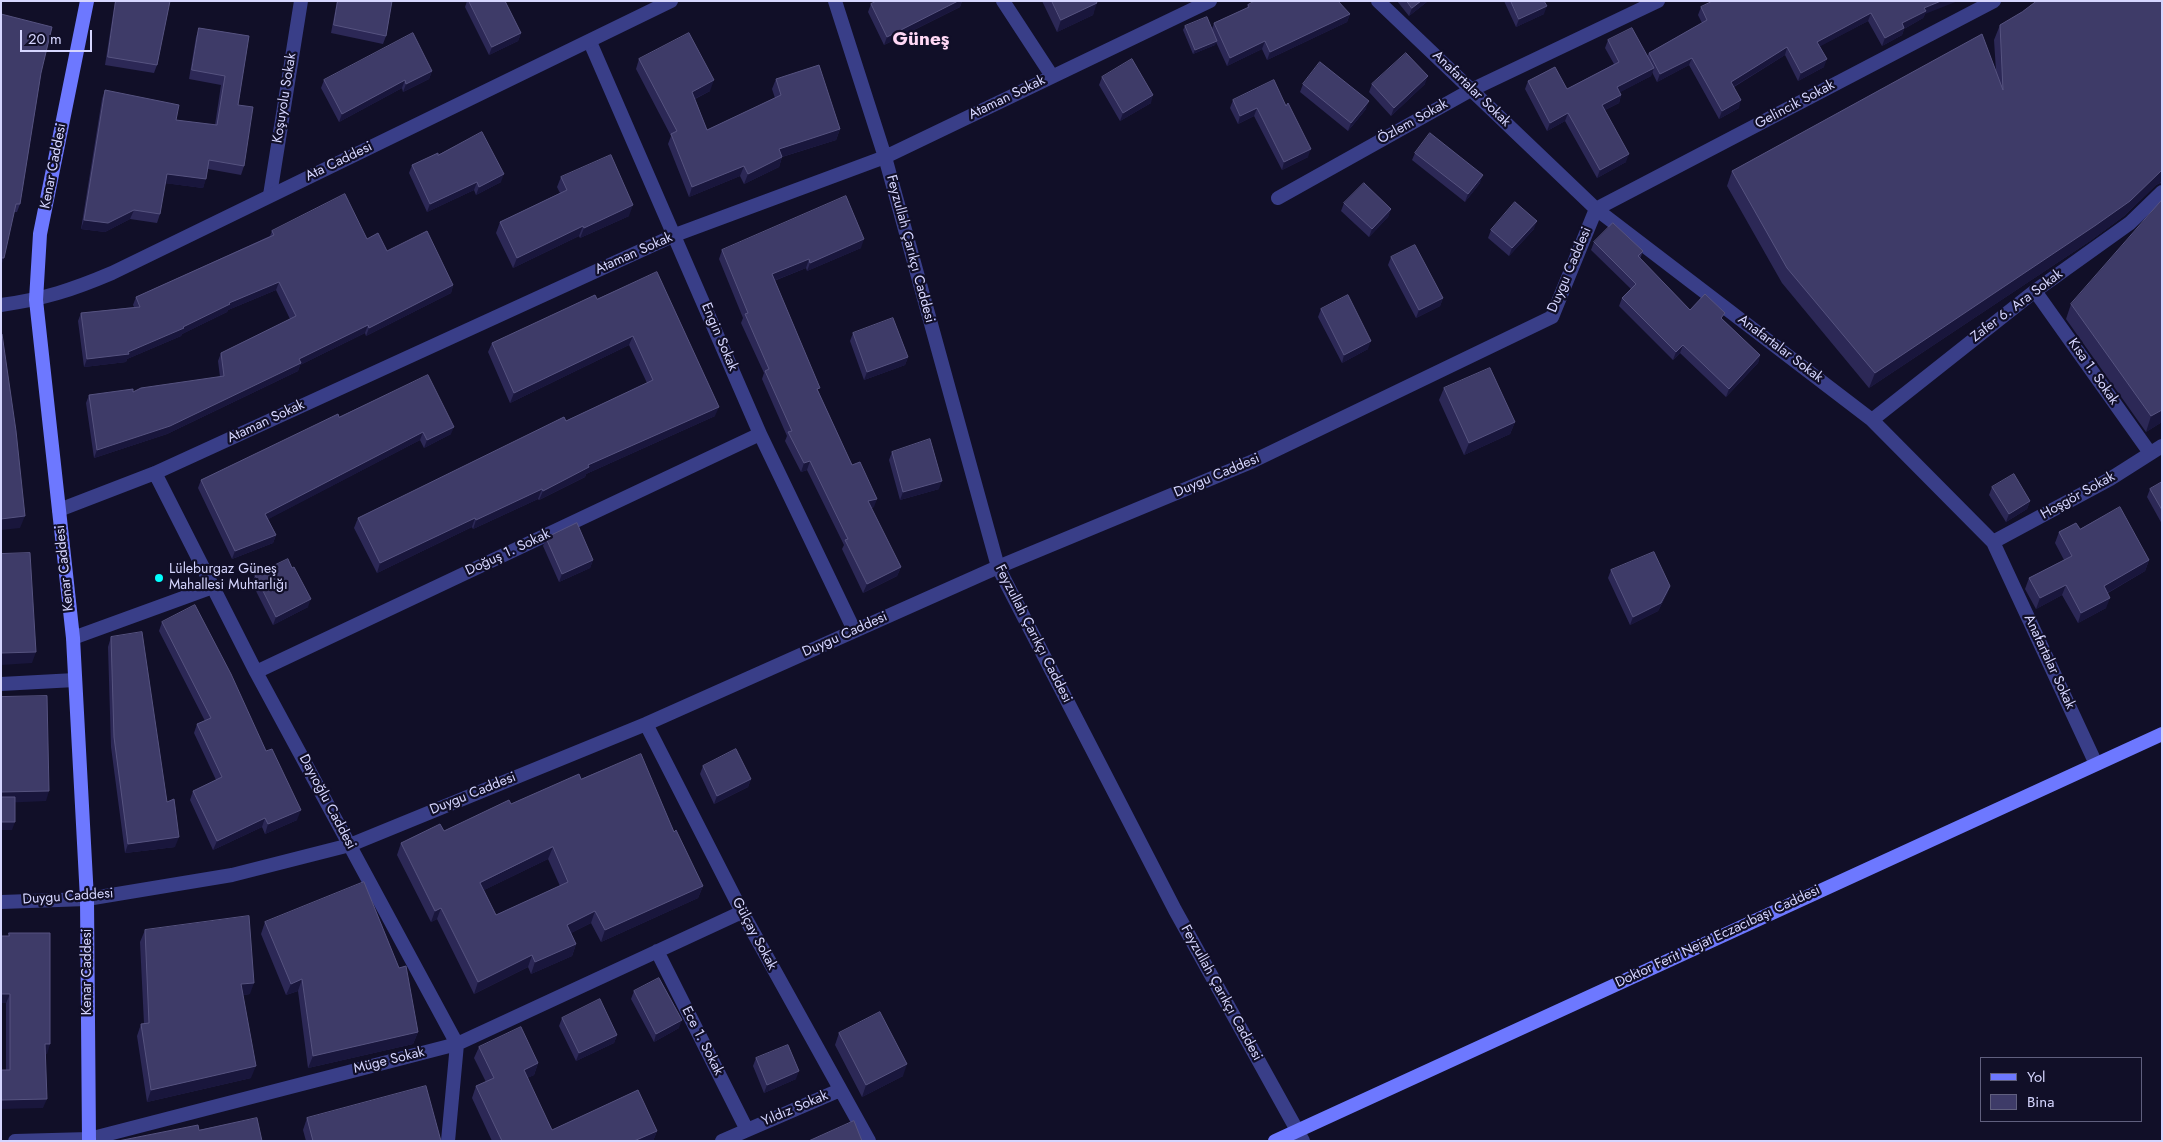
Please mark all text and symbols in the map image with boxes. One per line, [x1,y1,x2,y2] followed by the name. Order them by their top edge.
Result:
[22,20,95,52] scale bar
[28,28,62,50] text: 20 m
[893,29,949,51] district label: Güneş
[1428,47,1514,131] street label: Anafartalar Sokak
[270,52,300,144] street label: Koşuyolu Sokak
[966,72,1048,124] street label: Ataman Sokak
[1753,77,1837,133] street label: Gelincik Sokak
[1375,96,1451,148] street label: Özlem Sokak
[37,122,71,210] street label: Kenar Caddesi
[303,139,375,185] street label: Ata Caddesi
[882,173,938,325] street label: Feyzullah Çarıkçı Caddesi
[1544,225,1596,315] street label: Duygu Caddesi
[593,229,675,279] street label: Ataman Sokak
[1968,266,2066,346] street label: Zafer 6. Ara Sokak
[697,300,741,374] street label: Engin Sokak
[1734,312,1826,386] street label: Anafartalar Sokak
[2064,336,2122,408] street label: Kısa 1. Sokak
[225,397,307,447] street label: Ataman Sokak
[1172,450,1262,502] street label: Duygu Caddesi
[2038,469,2118,523] street label: Hoşgör Sokak
[52,524,78,612] street label: Kenar Caddesi
[463,526,553,580] street label: Doğuş 1. Sokak
[169,562,288,594] place label: Lüleburgaz Güneş Mahallesi Muhtarlığı
[991,562,1075,706] street label: Feyzullah Çarıkçı Caddesi
[153,572,165,584] marker: Lüleburgaz Güneş Mahallesi Muhtarlığı
[800,609,890,661] street label: Duygu Caddesi
[2020,612,2078,712] street label: Anafartalar Sokak
[295,752,359,852] street label: Dayıoğlu Caddesi
[428,769,518,819] street label: Duygu Caddesi
[1613,882,1823,992] street label: Doktor Ferit Nejat Eczacıbaşı Caddesi
[22,885,114,909] street label: Duygu Caddesi
[728,895,780,973] street label: Gülçay Sokak
[1177,922,1265,1064] street label: Feyzullah Çarıkçı Caddesi
[80,929,96,1015] street label: Kenar Caddesi
[678,1004,726,1078] street label: Ece 1. Sokak
[352,1044,426,1078] street label: Müge Sokak
[1980,1057,2143,1122] legend
[2027,1066,2046,1088] text: Yol
[759,1088,831,1130] street label: Yıldız Sokak
[2027,1091,2054,1113] text: Bina

